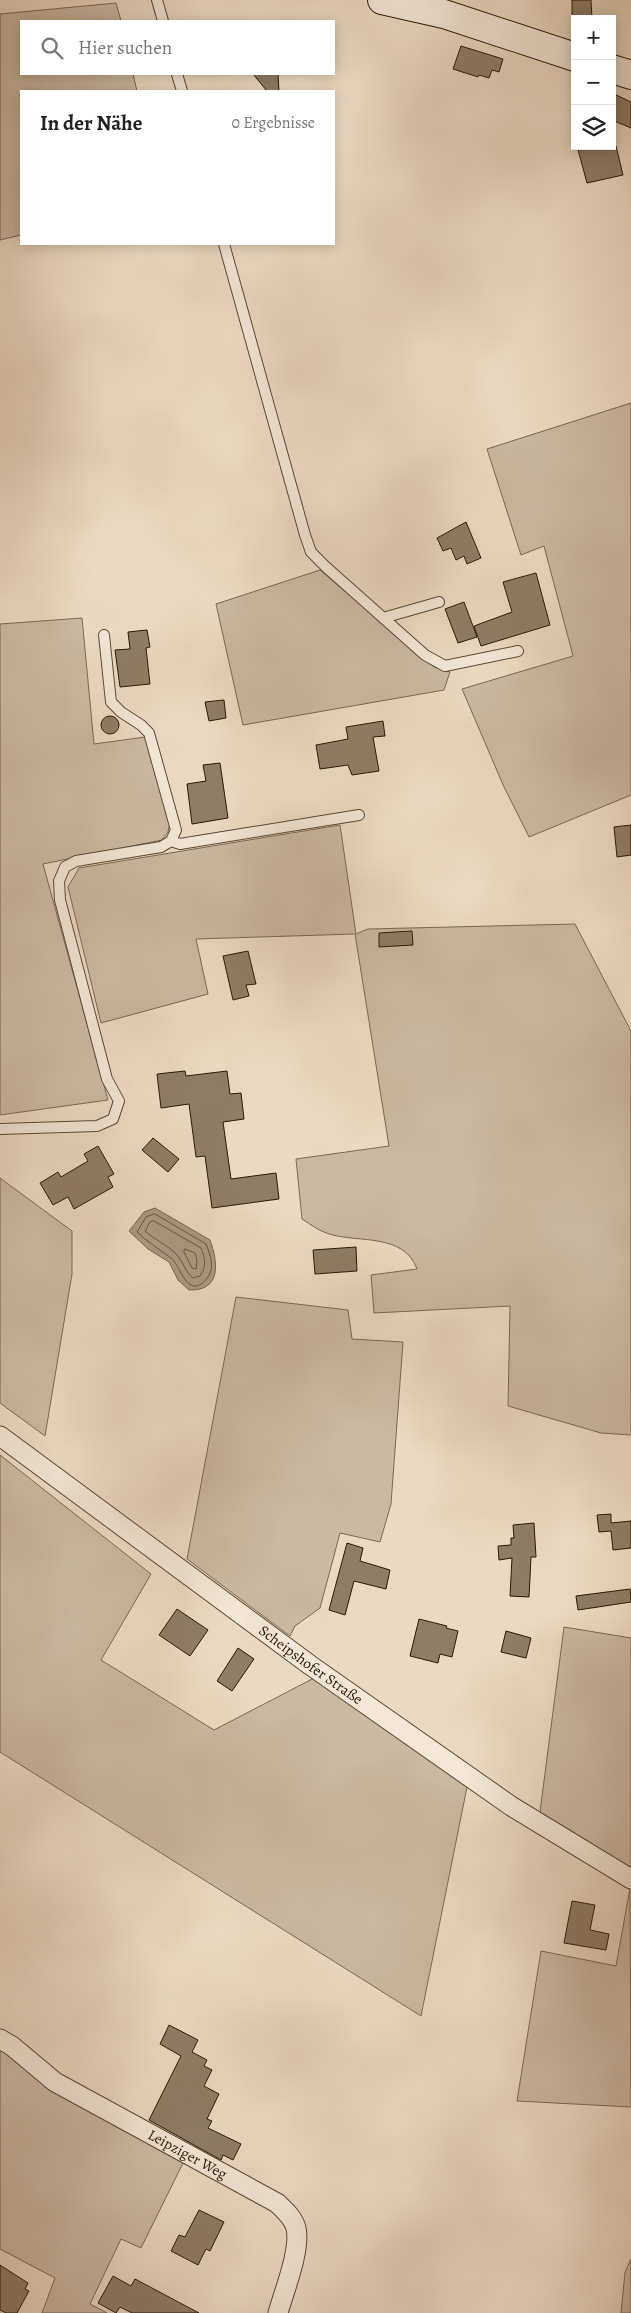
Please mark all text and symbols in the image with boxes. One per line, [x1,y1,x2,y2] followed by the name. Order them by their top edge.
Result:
[571,15,616,150] map controls
[571,15,616,60] button: +
[20,20,335,75] search box
[38,34,66,62] icon: search
[78,35,172,61] text: Hier suchen
[571,60,616,105] button: −
[571,105,616,150] button: layers
[40,109,142,137] text: In der Nähe
[232,112,315,134] text: 0 Ergebnisse
[255,1621,367,1709] street label: Scheipshofer Straße
[144,2125,231,2184] street label: Leipziger Weg

